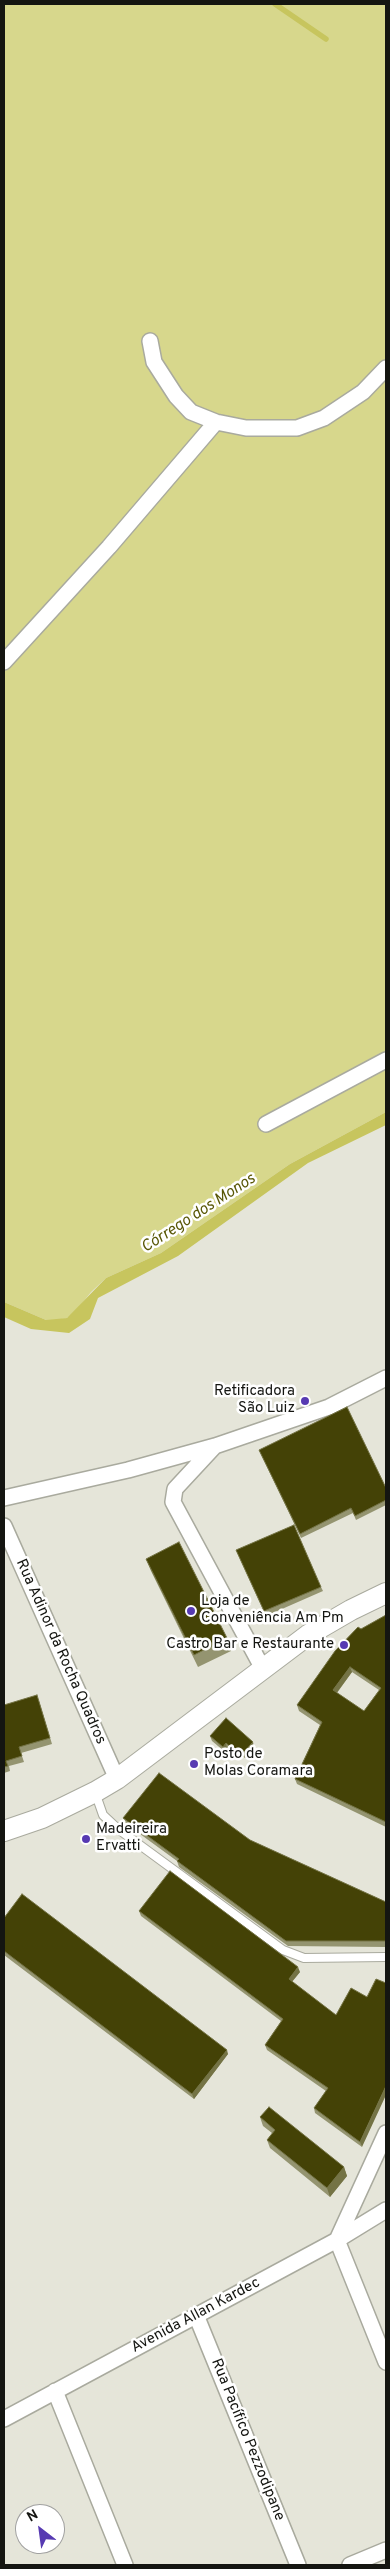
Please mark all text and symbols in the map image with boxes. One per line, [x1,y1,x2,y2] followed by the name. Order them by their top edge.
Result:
[138,1170,260,1258] water label: Córrego dos Monos
[214,1383,295,1418] place label: Retificadora São Luiz
[299,1395,311,1407] marker: Retificadora São Luiz
[11,1557,109,1747] street label: Rua Adinor da Rocha Quadros
[201,1593,344,1628] place label: Loja de Conveniência Am Pm
[185,1605,197,1617] marker: Loja de Conveniência Am Pm
[166,1636,334,1654] place label: Castro Bar e Restaurante
[338,1639,350,1651] marker: Castro Bar e Restaurante
[204,1746,313,1781] place label: Posto de Molas Coramara
[188,1758,200,1770] marker: Posto de Molas Coramara
[96,1821,167,1856] place label: Madeireira Ervatti
[80,1833,92,1845] marker: Madeireira Ervatti
[129,2274,263,2358] street label: Avenida Allan Kardec
[206,2356,288,2524] street label: Rua Pacífico Pezzodipane
[15,2504,65,2554] north arrow
[24,2507,41,2526] text: N

